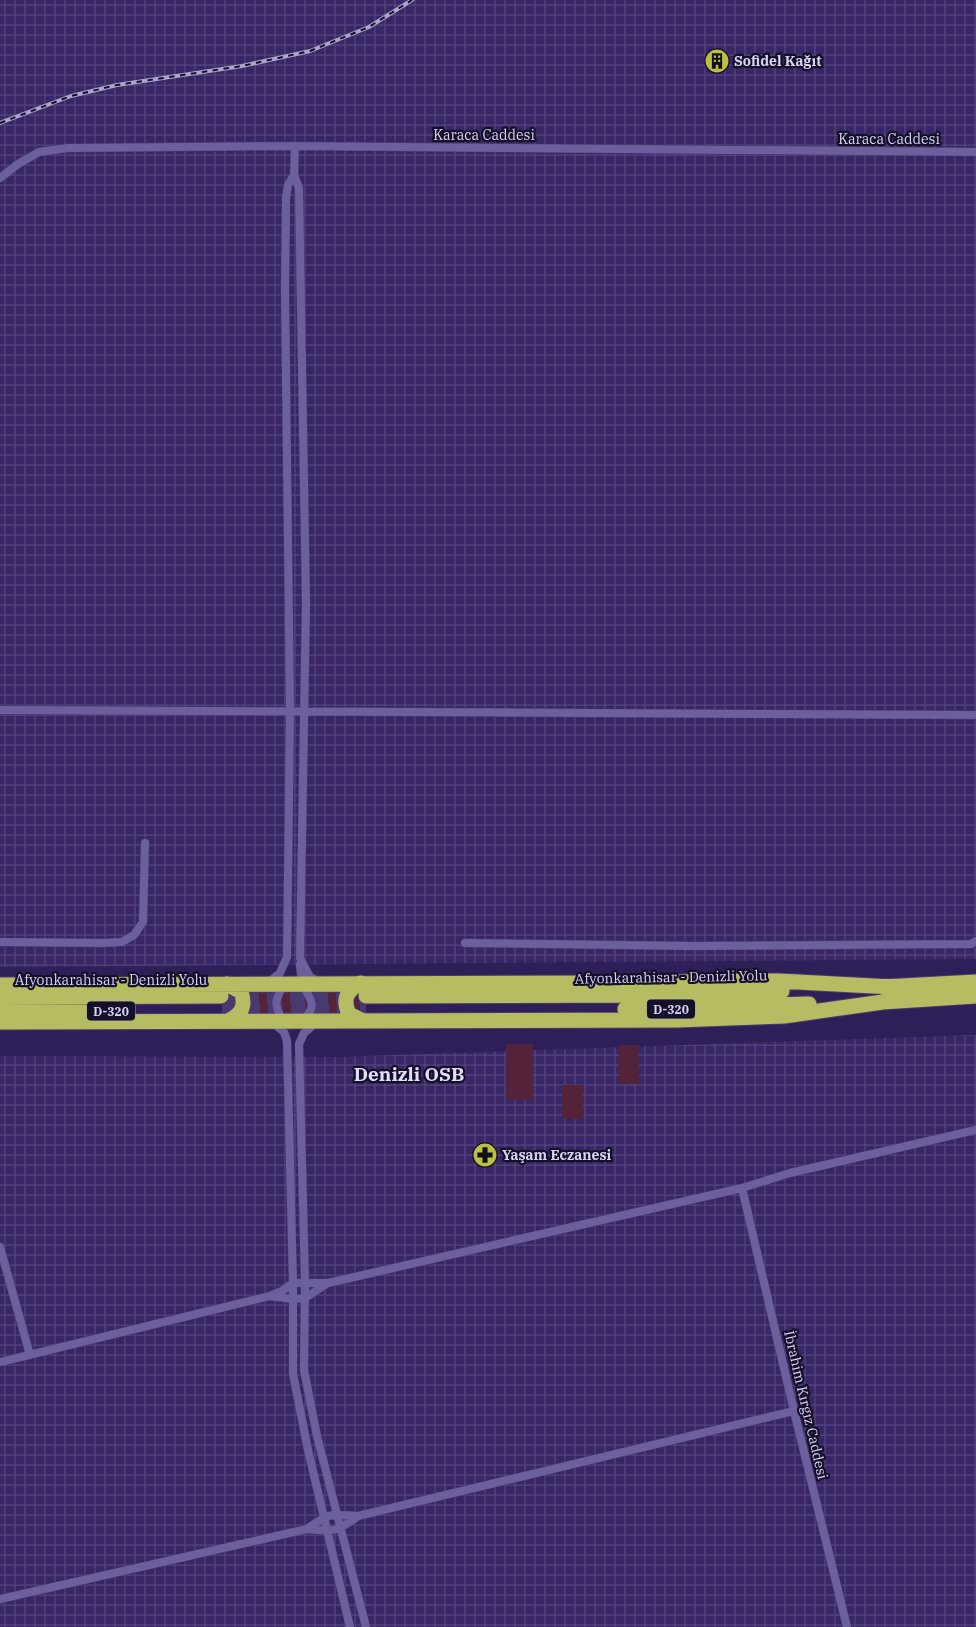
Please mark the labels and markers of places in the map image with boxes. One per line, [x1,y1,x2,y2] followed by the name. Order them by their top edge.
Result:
[704,48,730,74] building icon: Sofidel Kağıt
[734,52,821,70] place label: Sofidel Kağıt
[472,1142,498,1168] pharmacy icon: Yaşam Eczanesi
[502,1146,612,1164] place label: Yaşam Eczanesi

